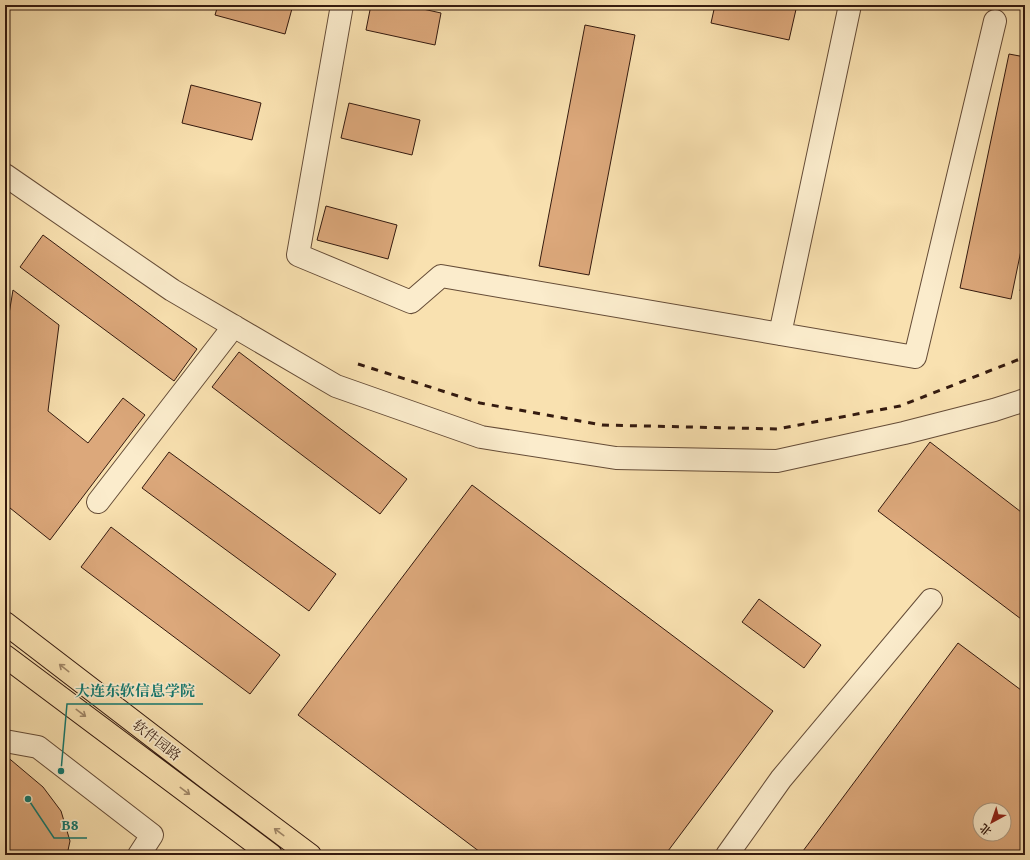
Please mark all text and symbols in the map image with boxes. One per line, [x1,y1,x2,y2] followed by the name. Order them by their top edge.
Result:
[59,664,70,673] one-way arrow
[67,677,203,704] callout: 大连东软信息学院
[75,680,195,701] text: 大连东软信息学院
[76,709,87,717] one-way arrow
[129,715,185,765] street label: 软件园路
[180,787,191,795] one-way arrow
[972,802,1012,842] north arrow
[54,811,87,838] callout: B8
[61,814,79,835] text: B8
[976,820,995,839] text: 北
[274,828,285,836] one-way arrow

